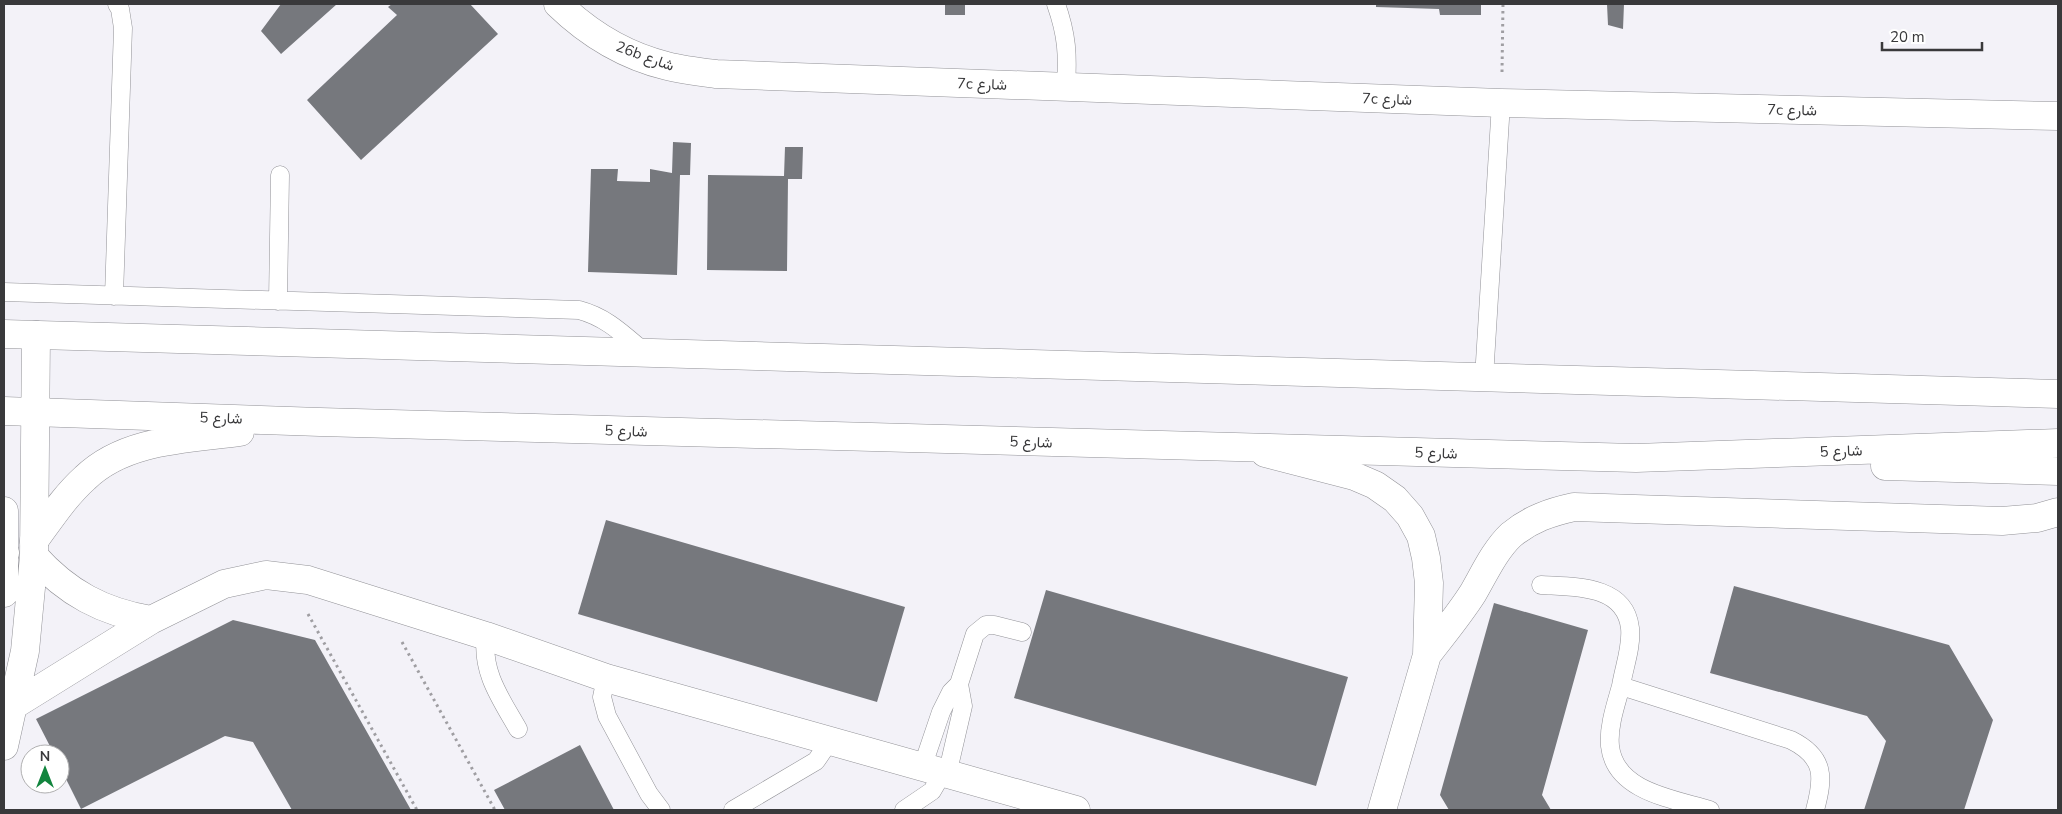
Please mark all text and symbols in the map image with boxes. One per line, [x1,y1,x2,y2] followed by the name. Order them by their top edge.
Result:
[1882,20,1982,52] scale bar
[1890,27,1925,47] text: 20 m
[613,36,677,77] street label: 26b شارع
[957,73,1007,96] street label: 7c شارع
[1362,88,1412,111] street label: 7c شارع
[1767,100,1817,121] street label: 7c شارع
[199,407,243,430] street label: شارع 5
[604,420,648,443] street label: شارع 5
[1009,431,1053,454] street label: شارع 5
[1819,440,1863,463] street label: شارع 5
[1414,442,1458,465] street label: شارع 5
[20,744,70,794] north arrow
[40,747,50,766] text: N

